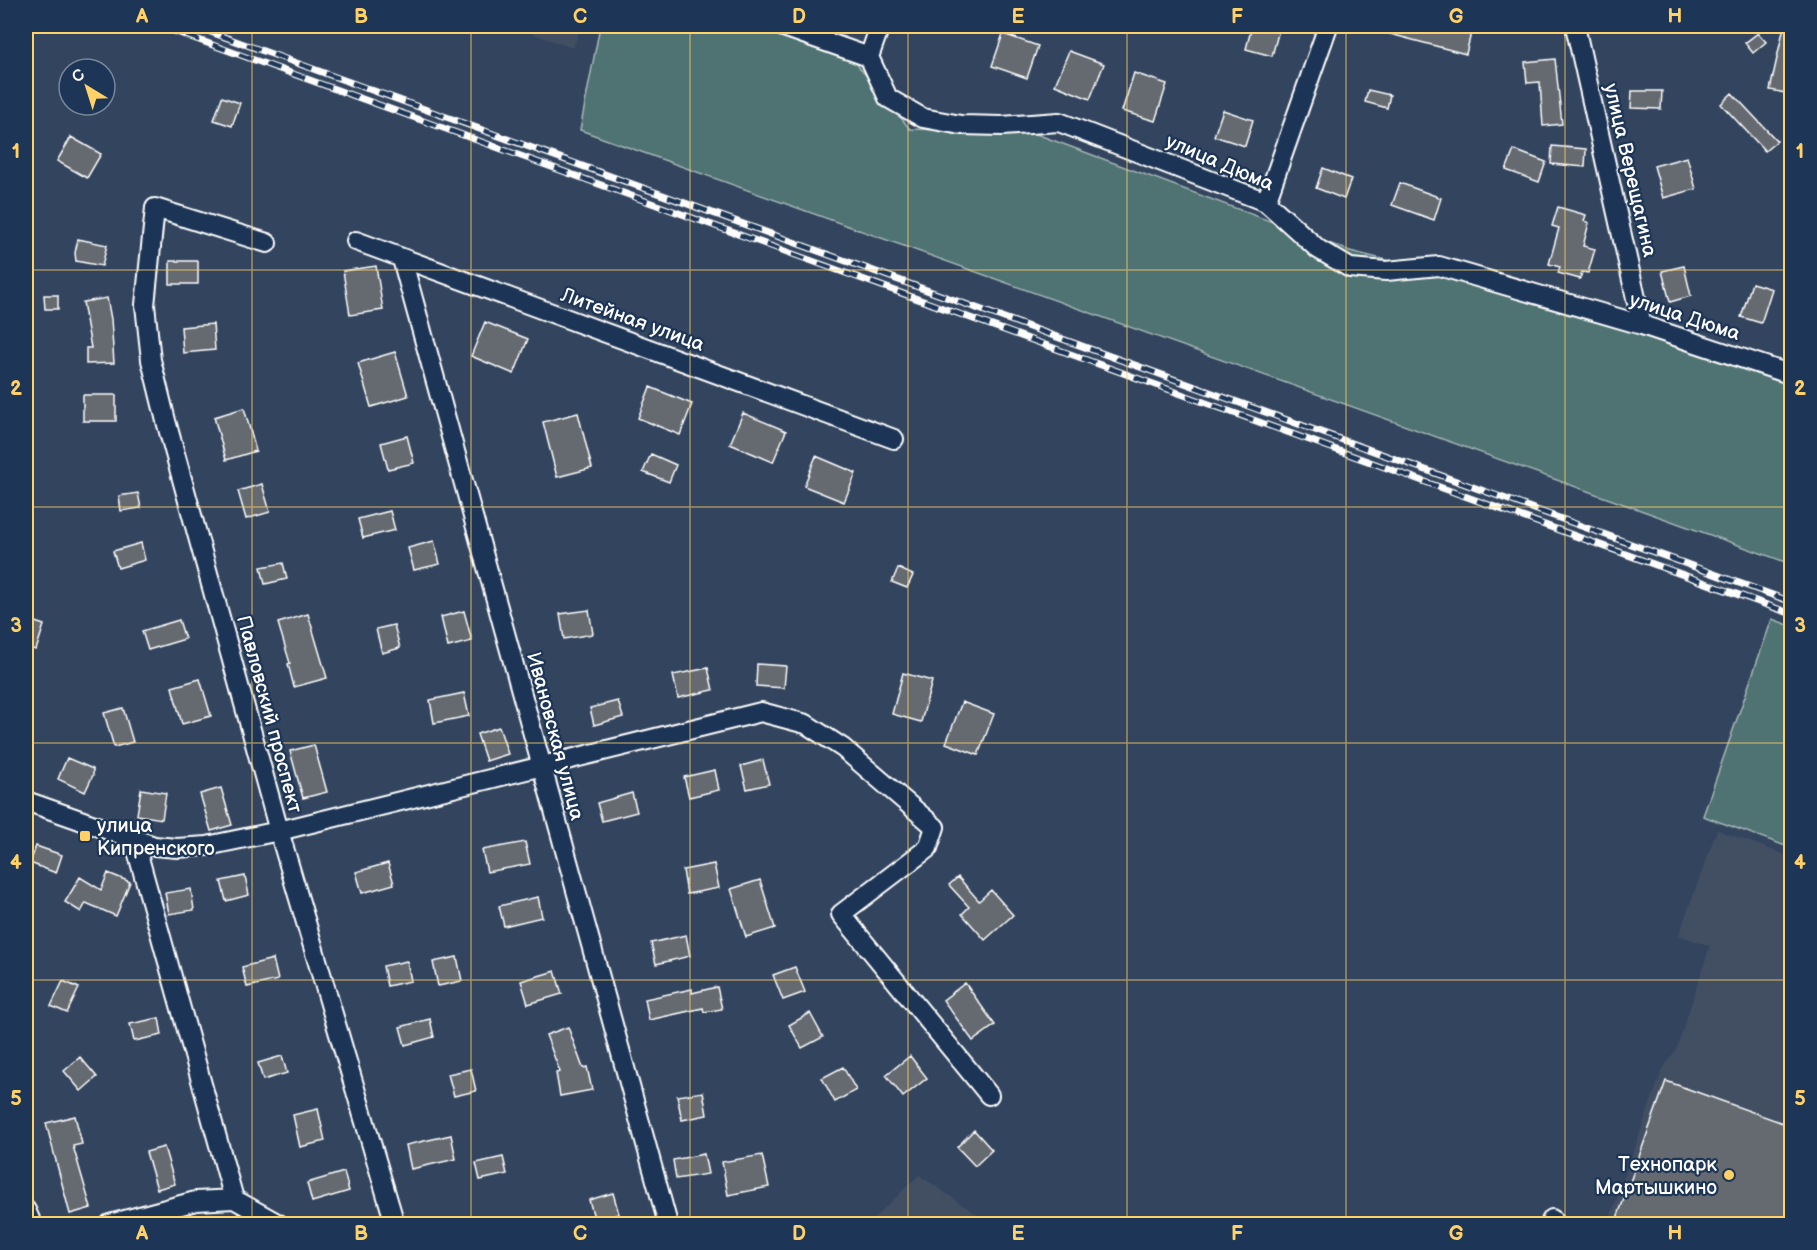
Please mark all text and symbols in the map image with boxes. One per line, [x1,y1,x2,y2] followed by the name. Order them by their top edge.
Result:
[135,5,149,29] text: A
[354,5,368,29] text: B
[573,5,587,29] text: C
[792,5,806,29] text: D
[1012,5,1025,29] text: E
[1231,5,1243,29] text: F
[1449,5,1464,29] text: G
[1668,5,1682,29] text: H
[57,57,117,117] north arrow
[68,65,89,87] text: С
[1598,81,1662,259] street label: улица Верещагина
[1162,129,1277,196] street label: улица Дюма
[12,140,20,164] text: 1
[1796,140,1804,164] text: 1
[557,283,708,357] street label: Литейная улица
[1626,288,1743,346] street label: улица Дюма
[10,377,22,401] text: 2
[1794,377,1806,401] text: 2
[231,613,307,816] street label: Павловский проспект
[10,614,22,638] text: 3
[1794,614,1806,638] text: 3
[521,650,589,823] street label: Ивановская улица
[97,814,215,861] place label: улица Кипренского
[78,829,92,843] marker: улица Кипренского
[10,851,22,875] text: 4
[1794,851,1806,875] text: 4
[10,1087,22,1111] text: 5
[1794,1087,1806,1111] text: 5
[1595,1153,1717,1200] place label: Технопарк Мартышкино
[1722,1168,1736,1182] marker: Технопарк Мартышкино
[135,1222,149,1246] text: A
[354,1222,368,1246] text: B
[573,1222,587,1246] text: C
[792,1222,806,1246] text: D
[1012,1222,1025,1246] text: E
[1231,1222,1243,1246] text: F
[1449,1222,1464,1246] text: G
[1668,1222,1682,1246] text: H

